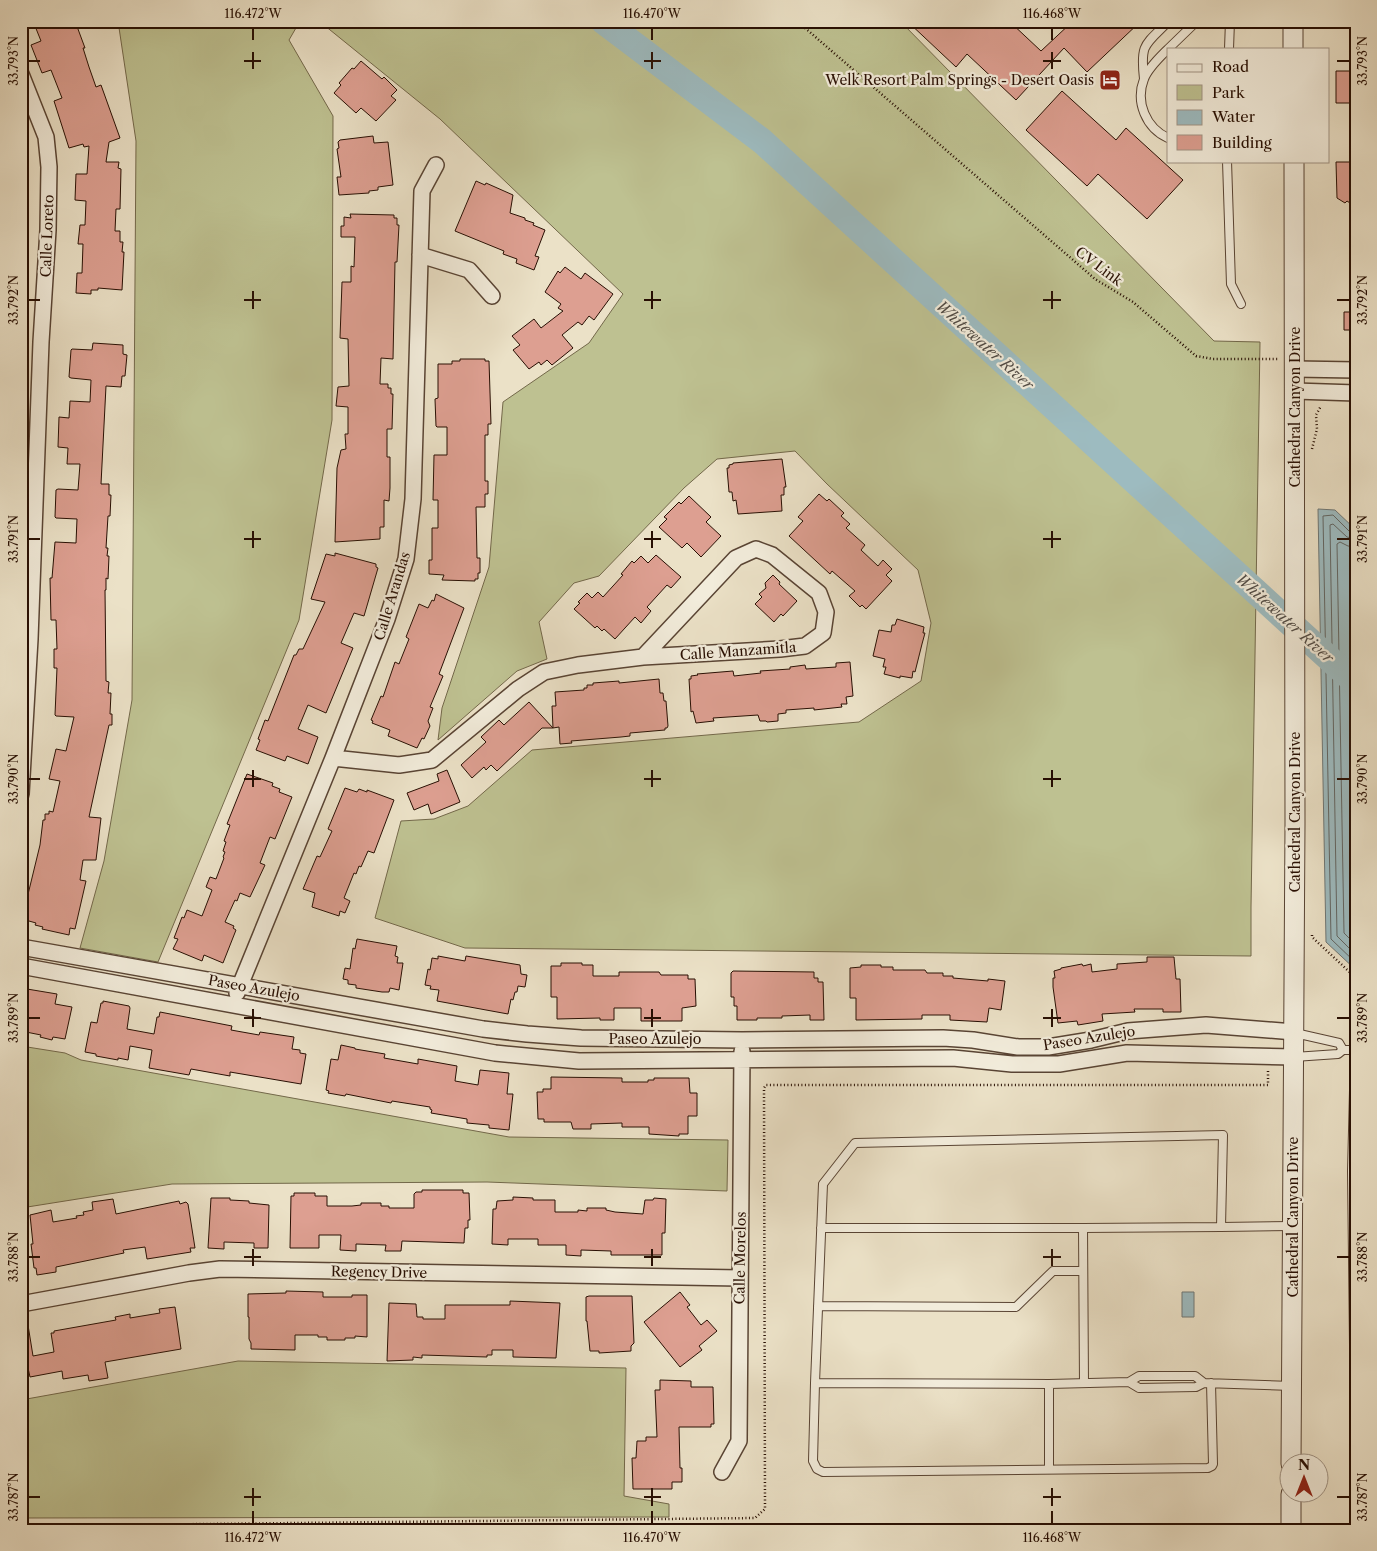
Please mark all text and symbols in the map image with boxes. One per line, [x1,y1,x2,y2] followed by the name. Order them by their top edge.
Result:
[224,6,282,21] text: 116.472°W
[623,6,682,21] text: 116.470°W
[1023,6,1082,21] text: 116.468°W
[6,36,21,86] text: 33.793°N
[1355,36,1370,86] text: 33.793°N
[1167,48,1330,162] legend
[1212,57,1249,76] text: Road
[1098,68,1122,92] hotel icon: Welk Resort Palm Springs - Desert Oasis
[824,71,1094,89] place label: Welk Resort Palm Springs - Desert Oasis
[1212,83,1246,102] text: Park
[1211,107,1256,126] text: Water
[1212,133,1272,152] text: Building
[37,194,57,278] street label: Calle Loreto
[1072,242,1127,290] street label: CV Link
[6,275,21,325] text: 33.792°N
[1355,275,1370,325] text: 33.792°N
[932,296,1038,394] water label: Whitewater River
[1286,326,1304,487] street label: Cathedral Canyon Drive
[6,515,21,563] text: 33.791°N
[1355,515,1370,563] text: 33.791°N
[370,549,414,643] street label: Calle Arandas
[1232,569,1338,667] water label: Whitewater River
[679,638,797,664] street label: Calle Manzamitla
[1286,731,1304,892] street label: Cathedral Canyon Drive
[6,754,21,804] text: 33.790°N
[1355,754,1370,804] text: 33.790°N
[207,971,301,1005] street label: Paseo Azulejo
[6,993,21,1043] text: 33.789°N
[1355,993,1370,1043] text: 33.789°N
[1042,1022,1136,1054] street label: Paseo Azulejo
[609,1030,701,1048] street label: Paseo Azulejo
[1284,1136,1302,1297] street label: Cathedral Canyon Drive
[730,1211,750,1305] street label: Calle Morelos
[6,1232,21,1282] text: 33.788°N
[1355,1232,1370,1282] text: 33.788°N
[331,1262,428,1282] street label: Regency Drive
[1280,1454,1330,1504] north arrow
[1298,1456,1310,1474] text: N
[6,1472,21,1522] text: 33.787°N
[1355,1472,1370,1522] text: 33.787°N
[224,1530,282,1545] text: 116.472°W
[623,1530,682,1545] text: 116.470°W
[1023,1530,1082,1545] text: 116.468°W

